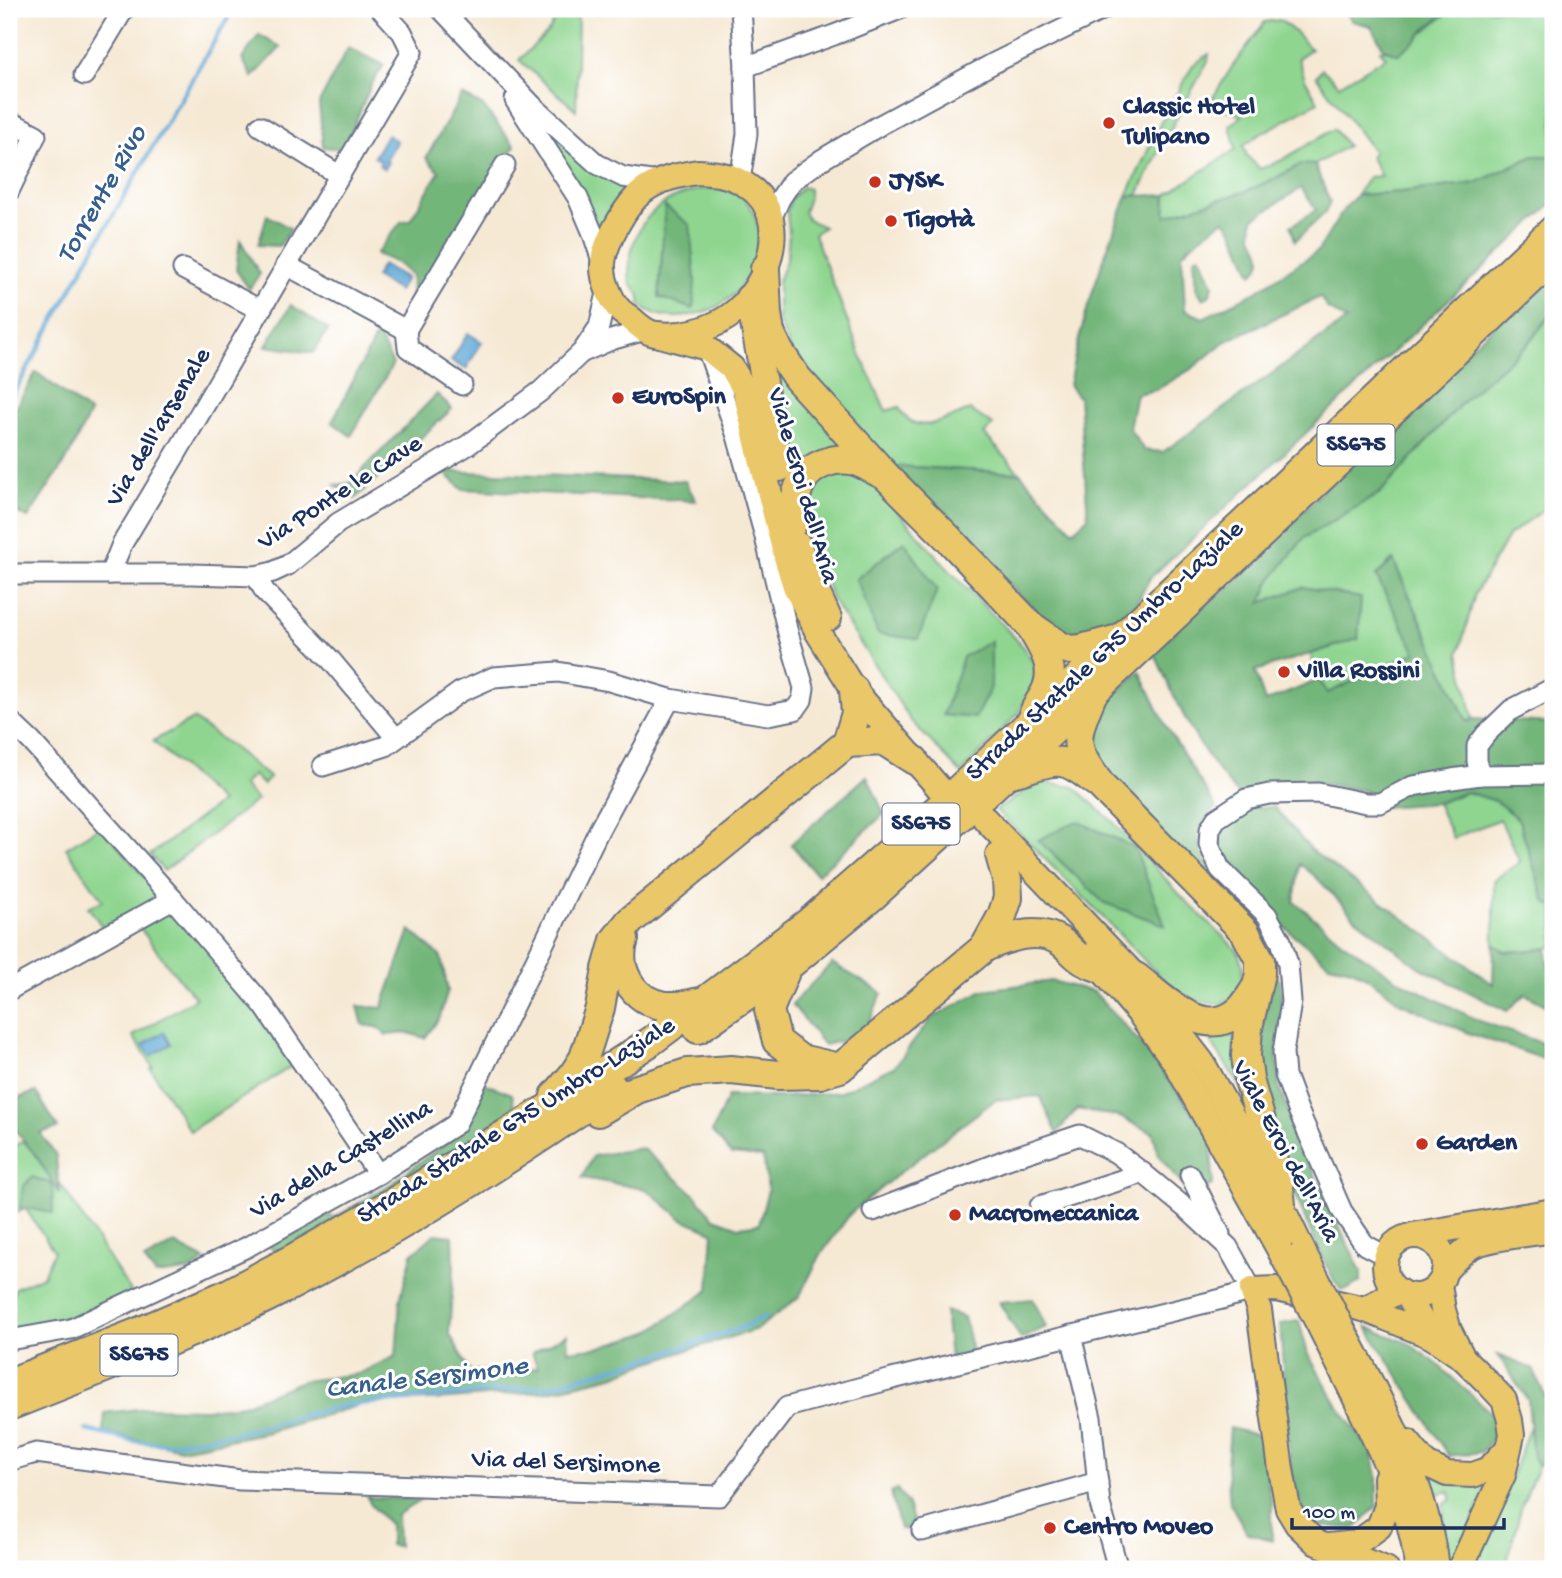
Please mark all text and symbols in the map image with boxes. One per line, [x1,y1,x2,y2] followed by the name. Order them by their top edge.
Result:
[1121,93,1255,154] place label: Classic Hotel Tulipano
[1101,115,1117,131] marker: Classic Hotel Tulipano
[50,119,156,270] water label: Torrente Rivo
[888,167,945,198] place label: JYSK
[867,174,883,190] marker: JYSK
[903,206,976,237] place label: Tigotà
[883,213,899,229] marker: Tigotà
[100,342,220,514] street label: Via dell'arsenale
[632,383,727,414] place label: EuroSpin
[758,384,844,589] street label: Viale Eroi dell'Aria
[610,390,626,406] marker: EuroSpin
[1318,424,1394,466] road number: SS675
[252,429,430,559] street label: Via Ponte le Cave
[961,515,1252,789] street label: Strada Statale 675 Umbro-Laziale
[1297,657,1420,688] place label: Villa Rossini
[1276,664,1292,680] marker: Villa Rossini
[883,804,960,844] road number: SS675
[352,1011,682,1233] street label: Strada Statale 675 Umbro-Laziale
[1222,1055,1346,1250] street label: Viale Eroi dell'Aria
[244,1094,440,1228] street label: Via della Castellina
[1436,1129,1518,1160] place label: Garden
[1414,1136,1430,1152] marker: Garden
[969,1200,1140,1231] place label: Macromeccanica
[947,1207,963,1223] marker: Macromeccanica
[100,1335,178,1376] road number: SS675
[324,1350,531,1408] water label: Canale Sersimone
[470,1445,661,1483] street label: Via del Sersimone
[1292,1487,1504,1531] scale bar
[1302,1502,1355,1527] text: 100 m
[1064,1513,1214,1544] place label: Centro Moveo
[1042,1520,1058,1536] marker: Centro Moveo

